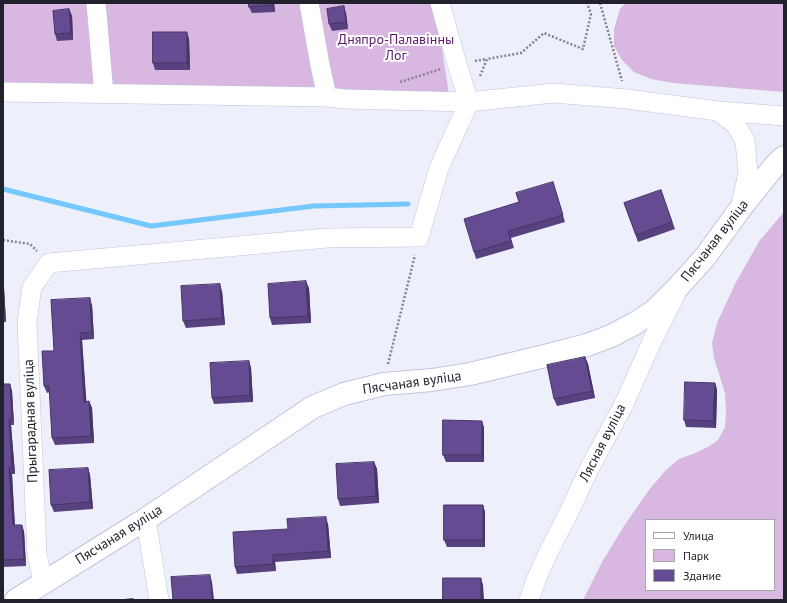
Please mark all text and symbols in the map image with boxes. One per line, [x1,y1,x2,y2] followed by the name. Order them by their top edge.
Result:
[338,32,454,64] park label: Дняпро-Палавінны Лог
[678,197,752,285] street label: Пясчаная вуліца
[20,359,42,483] street label: Прыгарадная вуліца
[362,368,462,398] street label: Пясчаная вуліца
[576,401,630,485] street label: Лясная вуліца
[72,501,166,569] street label: Пясчаная вуліца
[645,519,775,591] legend
[683,528,714,543] text: Улица
[683,548,709,563] text: Парк
[683,568,721,583] text: Здание

